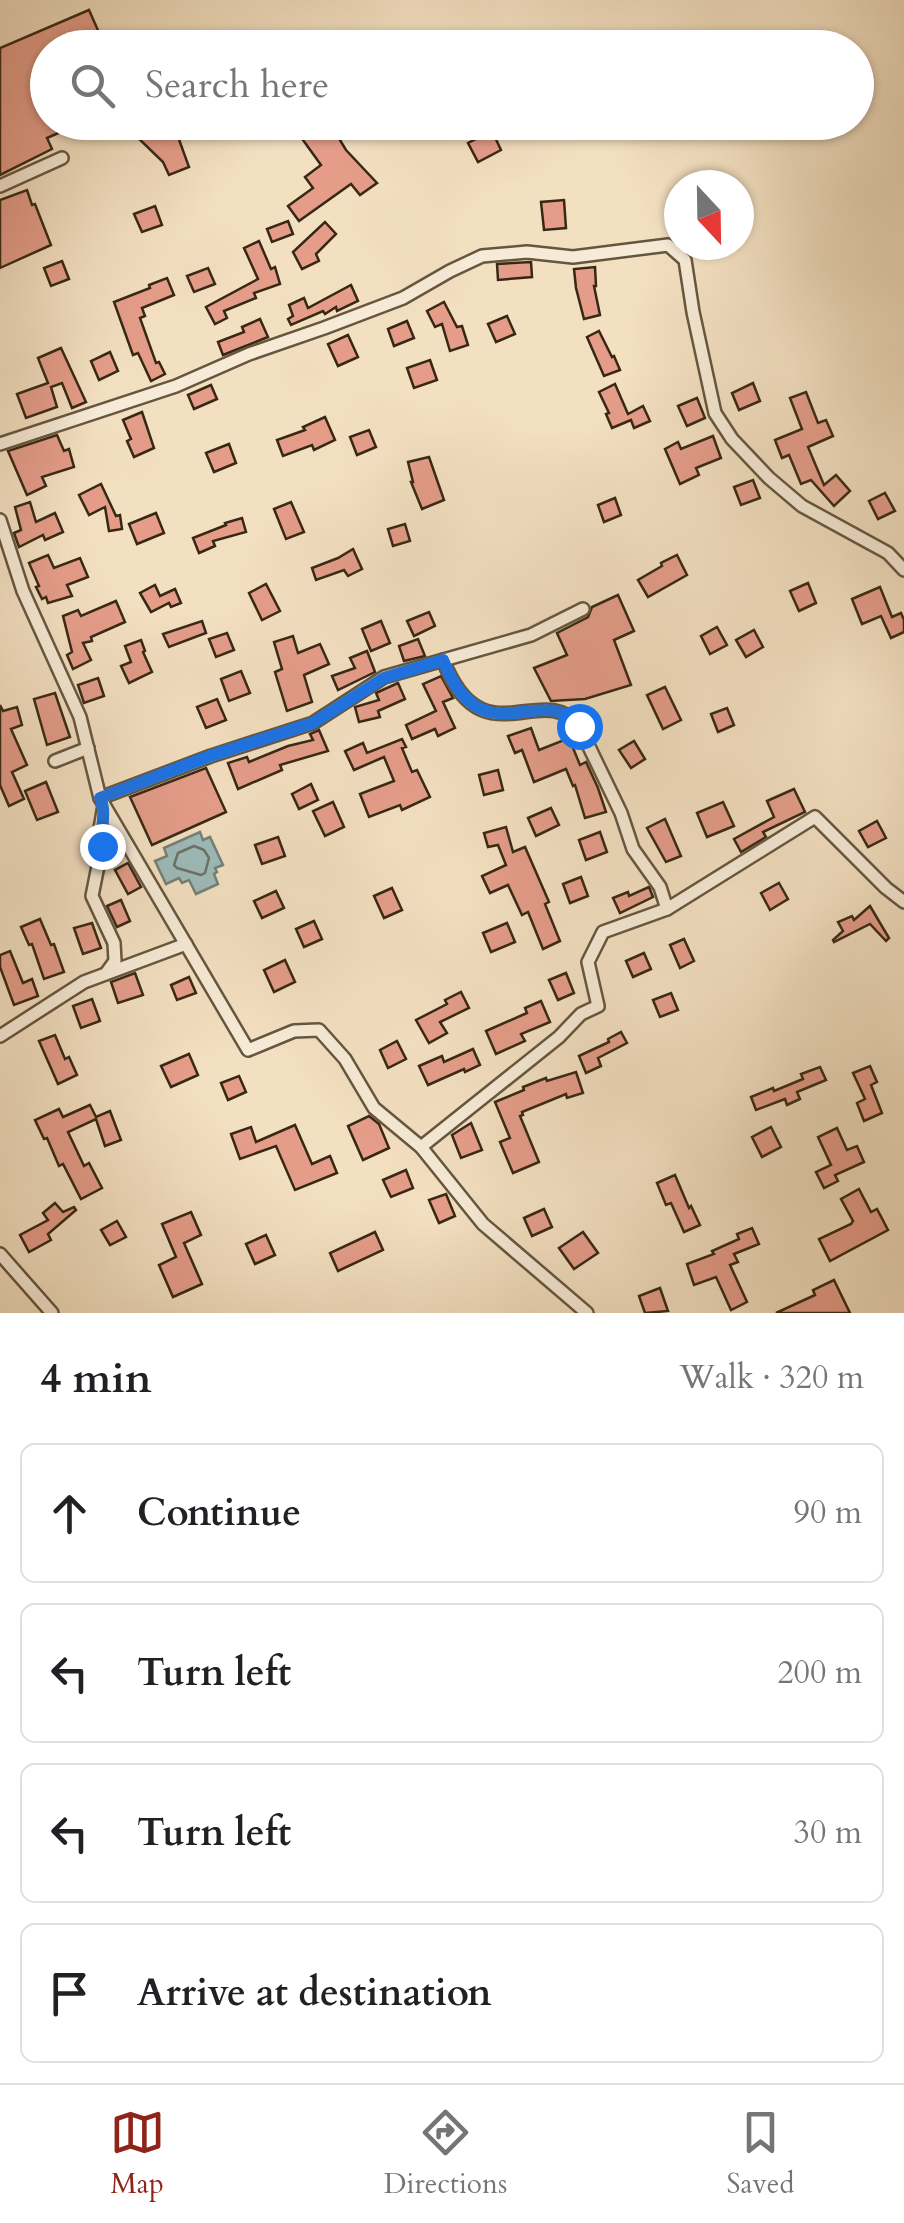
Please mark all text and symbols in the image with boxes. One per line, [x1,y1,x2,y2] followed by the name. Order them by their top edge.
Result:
[30,30,874,140] search box
[65,58,120,113] icon: search
[145,59,329,111] text: Search here
[664,170,754,260] north arrow
[557,704,603,750] route start
[80,824,126,870] route end
[40,1350,152,1407] text: 4 min
[679,1356,864,1400] text: Walk · 320 m
[42,1486,97,1541] icon: ahead
[137,1487,301,1539] text: Continue
[794,1491,862,1535] text: 90 m
[42,1646,97,1701] icon: left
[137,1647,291,1699] text: Turn left
[777,1651,862,1695] text: 200 m
[42,1806,97,1861] icon: left
[137,1807,291,1859] text: Turn left
[794,1811,862,1855] text: 30 m
[42,1966,97,2021] icon: arrive
[137,1967,492,2019] text: Arrive at destination
[110,2105,165,2203] tab: Map
[384,2105,507,2203] tab: Directions
[726,2105,794,2203] tab: Saved

